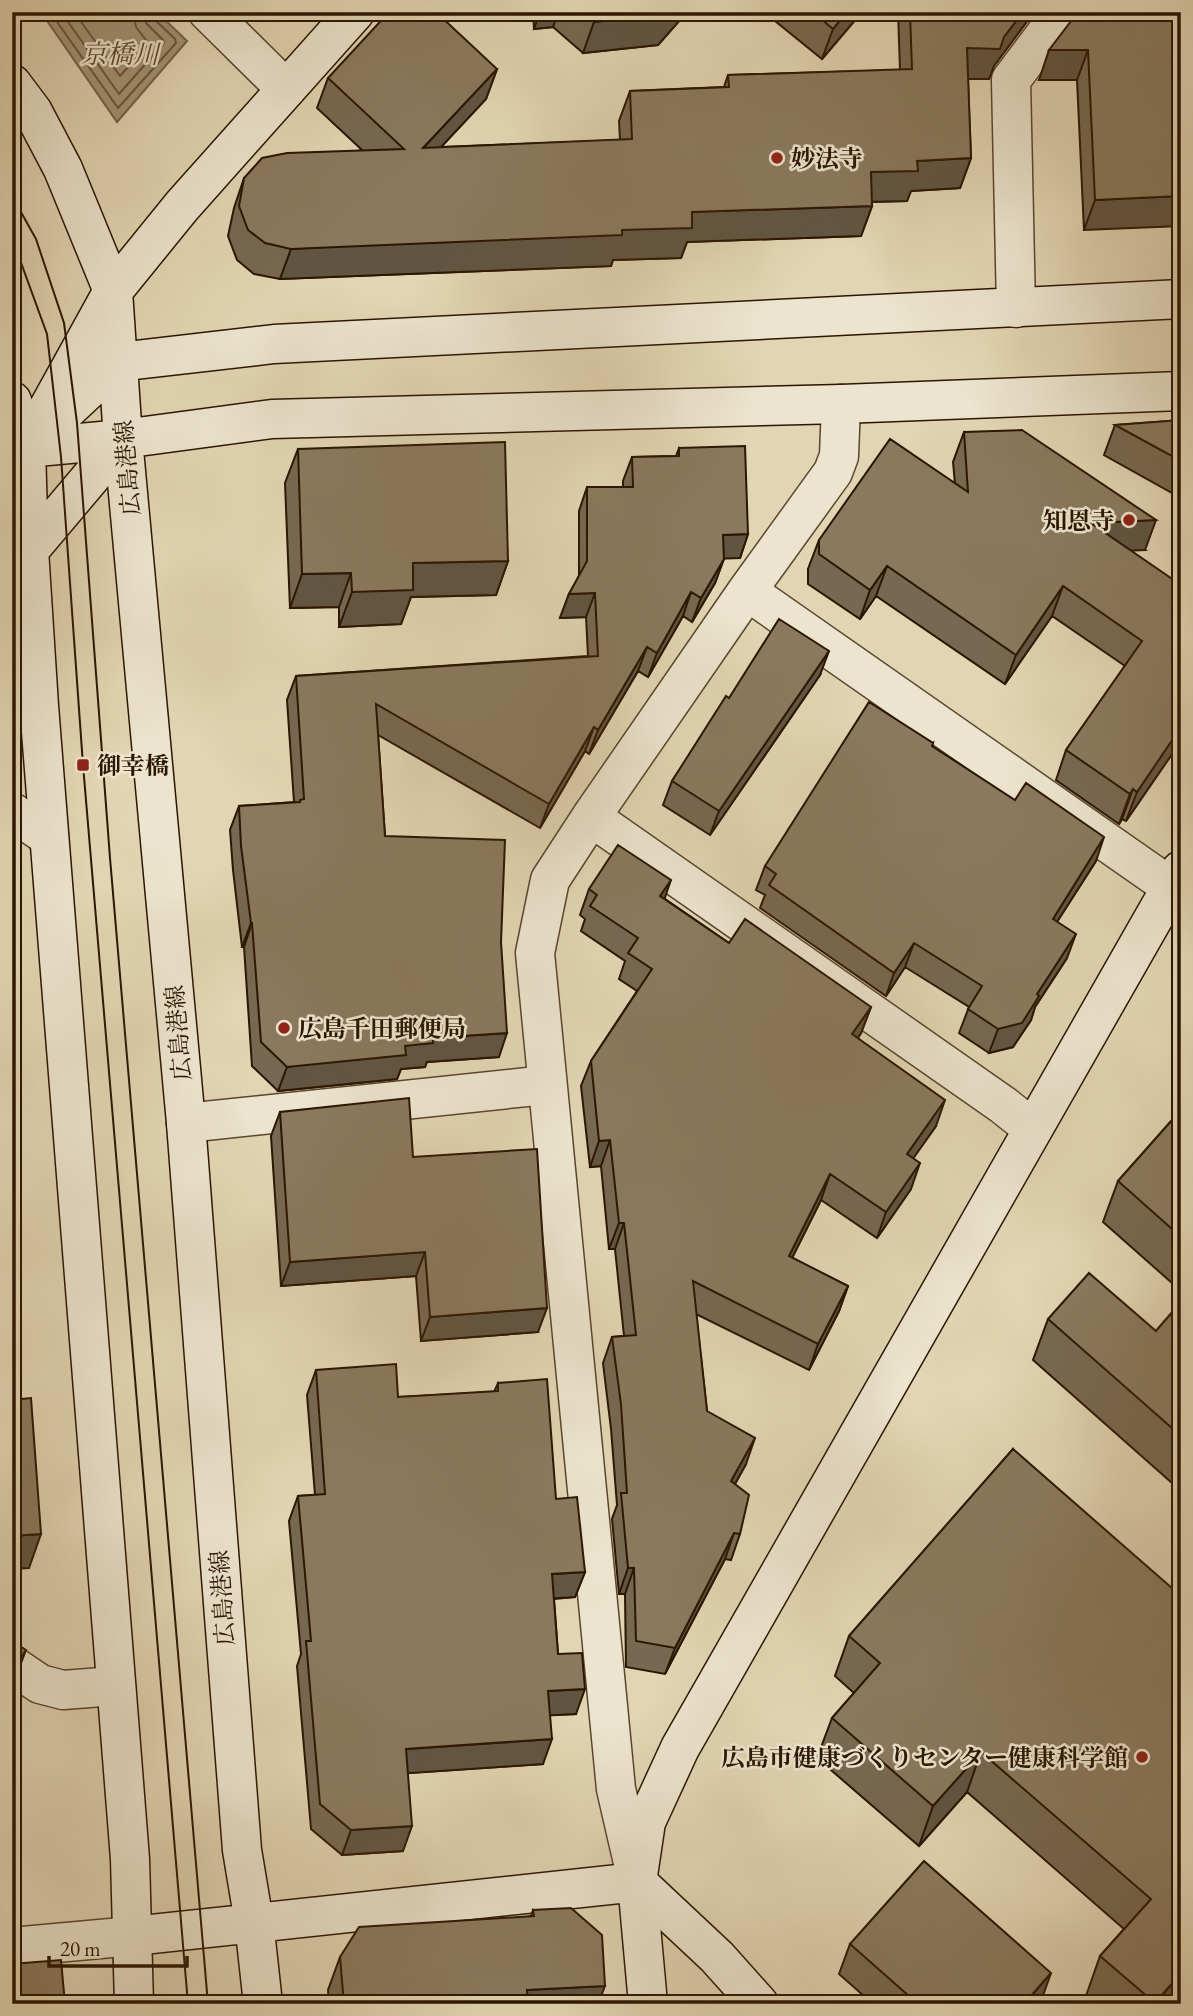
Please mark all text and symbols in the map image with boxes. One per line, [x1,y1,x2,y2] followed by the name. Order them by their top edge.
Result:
[81,37,162,71] water label: 京橋川
[791,143,863,174] place label: 妙法寺
[769,150,785,166] marker: 妙法寺
[107,419,147,517] street label: 広島港線
[1043,505,1115,536] place label: 知恩寺
[1121,512,1137,528] marker: 知恩寺
[97,750,169,781] place label: 御幸橋
[75,757,91,773] marker: 御幸橋
[158,984,198,1082] street label: 広島港線
[298,1013,466,1044] place label: 広島千田郵便局
[276,1020,292,1036] marker: 広島千田郵便局
[203,1549,241,1647] street label: 広島港線
[721,1742,1128,1773] place label: 広島市健康づくりセンター健康科学館
[1134,1749,1150,1765] marker: 広島市健康づくりセンター健康科学館
[49,1925,187,1969] scale bar
[60,1935,101,1962] text: 20 m

